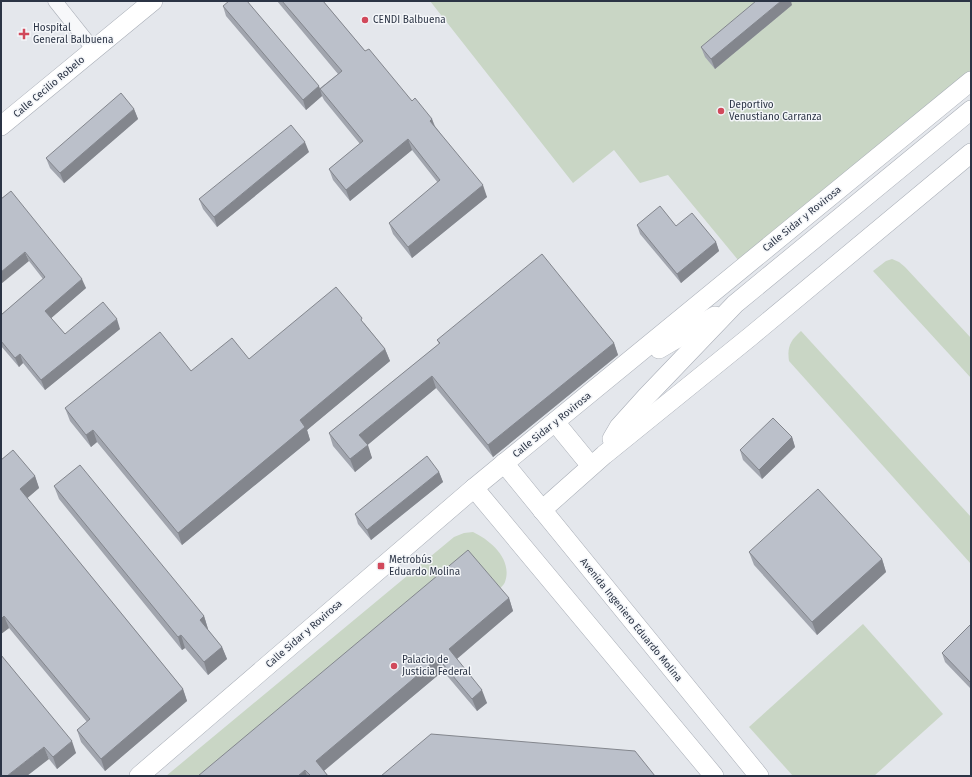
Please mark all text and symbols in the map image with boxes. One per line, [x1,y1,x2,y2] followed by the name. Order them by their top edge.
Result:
[373,14,446,26] place label: CENDI Balbuena
[360,15,370,25] marker: CENDI Balbuena
[33,22,113,46] place label: Hospital General Balbuena
[18,28,30,40] marker: Hospital General Balbuena
[11,54,87,120] street label: Calle Cecilio Robelo
[729,99,822,123] place label: Deportivo Venustiano Carranza
[716,106,726,116] marker: Deportivo Venustiano Carranza
[760,184,844,254] street label: Calle Sidar y Rovirosa
[510,390,594,460] street label: Calle Sidar y Rovirosa
[389,553,460,578] place label: Metrobús Eduardo Molina
[577,556,685,684] street label: Avenida Ingeniero Eduardo Molina
[376,561,386,571] marker: Metrobús Eduardo Molina
[263,598,345,670] street label: Calle Sidar y Rovirosa
[402,654,471,678] place label: Palacio de Justicia Federal
[389,661,399,671] marker: Palacio de Justicia Federal

